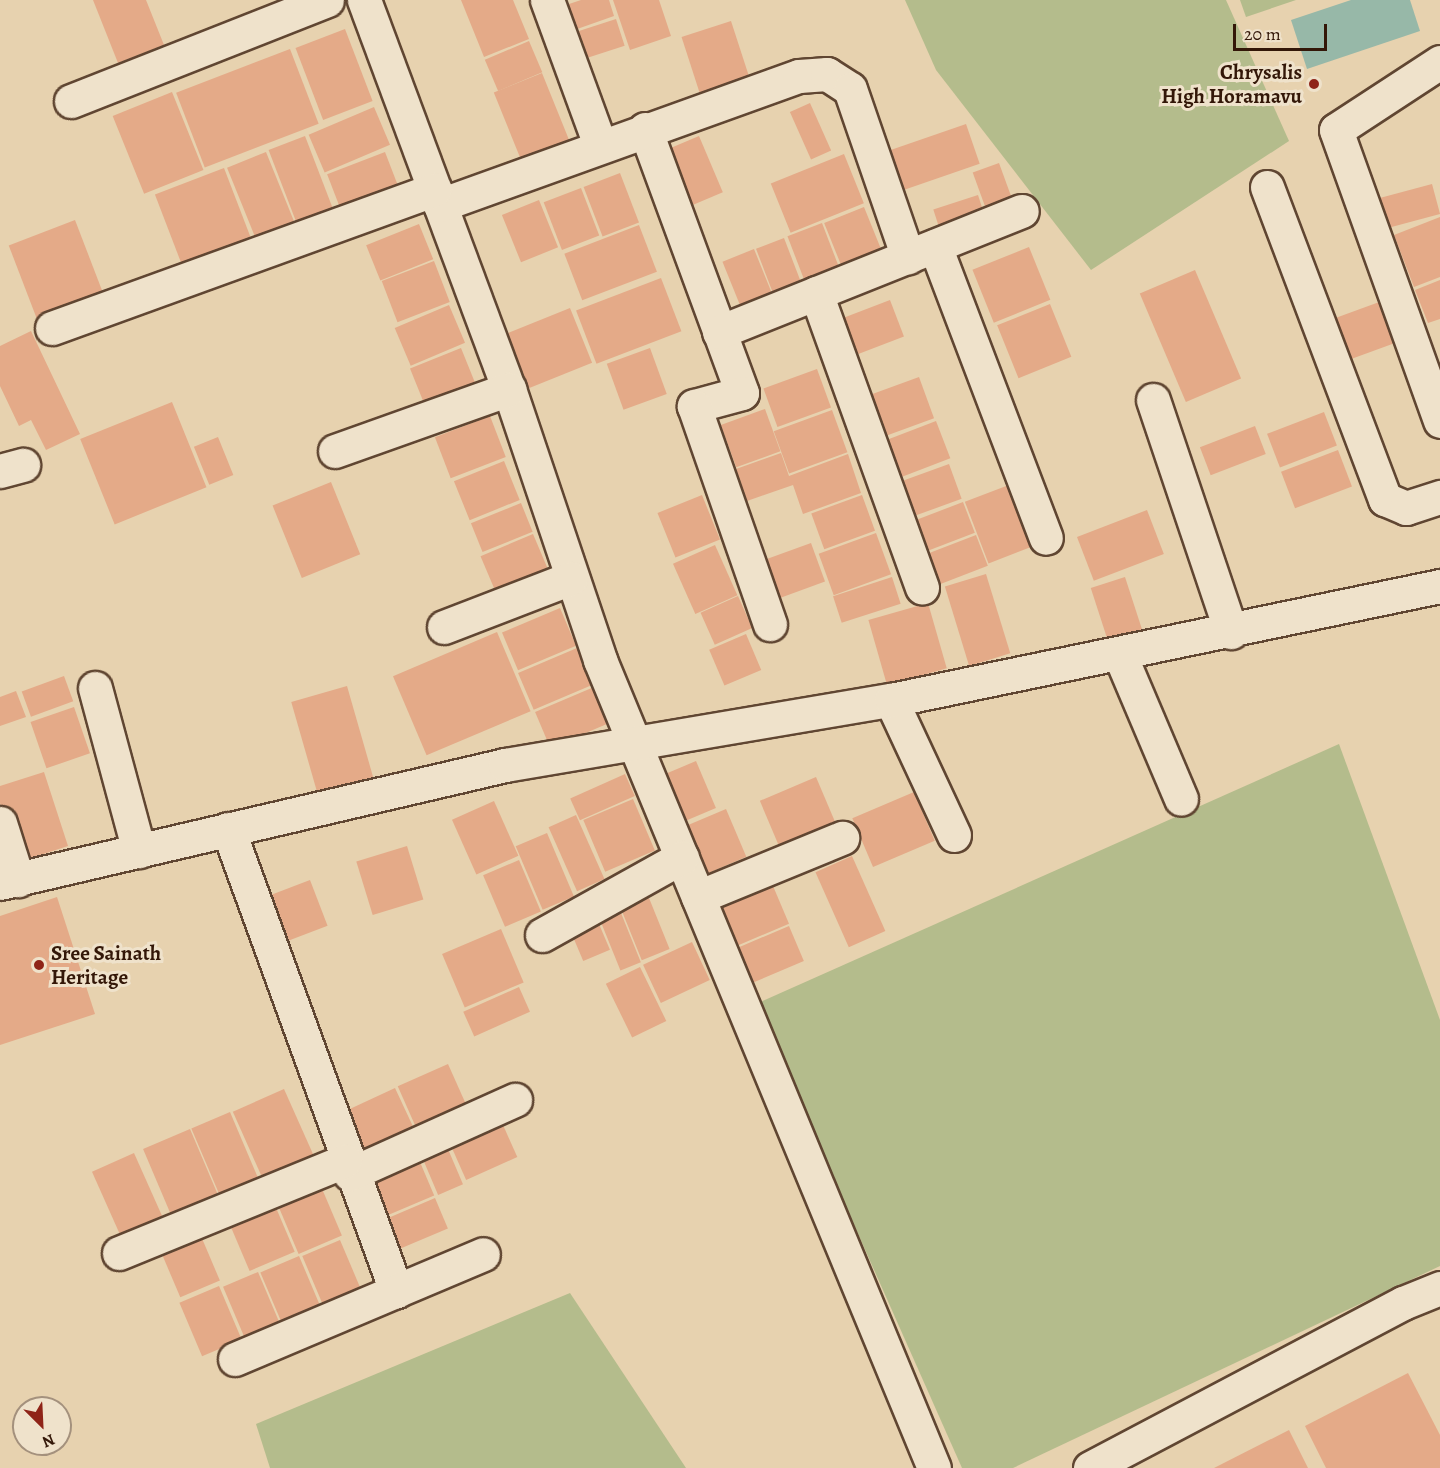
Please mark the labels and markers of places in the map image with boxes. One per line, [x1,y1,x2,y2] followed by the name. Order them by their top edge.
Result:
[1161,59,1302,109] place label: Chrysalis High Horamavu
[1307,77,1321,91] marker: Chrysalis High Horamavu
[51,940,161,990] place label: Sree Sainath Heritage
[32,958,46,972] marker: Sree Sainath Heritage

